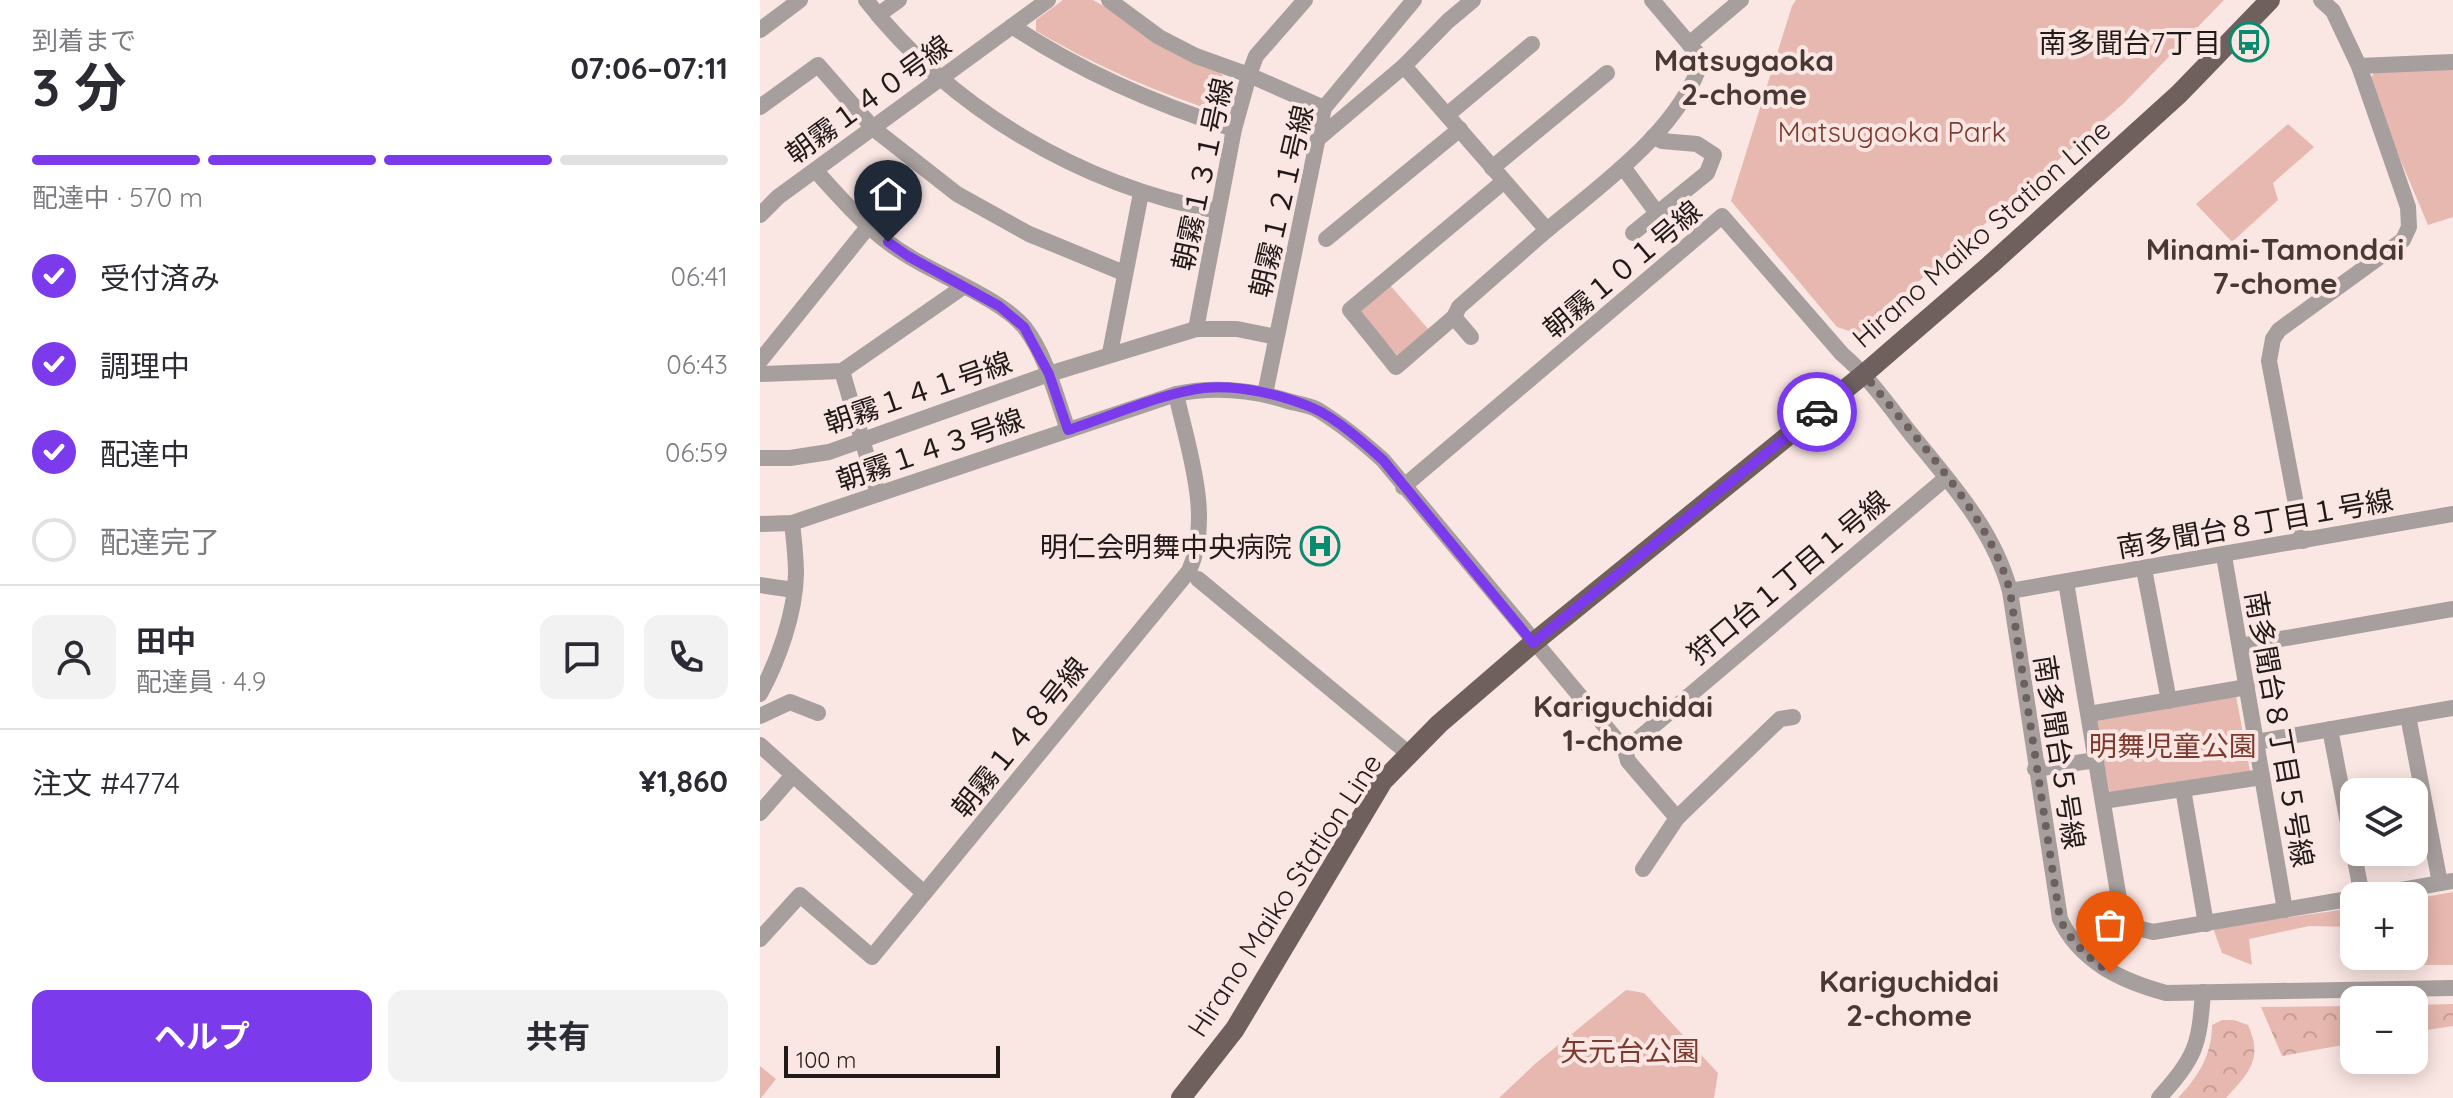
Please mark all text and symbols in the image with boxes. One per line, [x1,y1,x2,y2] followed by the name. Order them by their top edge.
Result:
[2228,21,2270,63] bus stop icon: 南多聞台7丁目
[32,24,136,57] text: 到着まで
[2039,25,2221,60] place label: 南多聞台7丁目
[778,27,958,171] street label: 朝霧１４０号線
[1654,41,1834,113] district label: Matsugaoka 2-chome
[570,49,728,87] text: 07:06–07:11
[32,54,126,119] text: 3 分
[1165,74,1239,274] street label: 朝霧１３１号線
[1242,102,1320,300] street label: 朝霧１２１号線
[1845,111,2117,355] street label: Hirano Maiko Station Line
[1778,114,2006,149] park label: Matsugaoka Park
[854,160,922,242] pin
[866,172,910,216] icon: home
[32,181,203,214] text: 配達中 · 570 m
[1536,193,1708,345] street label: 朝霧１０１号線
[2146,230,2404,302] district label: Minami-Tamondai 7-chome
[32,254,76,298] icon: check
[100,259,220,297] text: 受付済み
[671,260,728,293] text: 06:41
[32,342,76,386] icon: check
[820,344,1016,440] street label: 朝霧１４１号線
[100,347,190,385] text: 調理中
[666,348,728,381] text: 06:43
[1777,372,1857,452] courier
[1795,390,1839,434] icon: car
[832,401,1028,497] street label: 朝霧１４３号線
[32,430,76,474] icon: check
[100,435,190,473] text: 配達中
[665,436,728,469] text: 06:59
[2114,481,2396,565] street label: 南多聞台８丁目１号線
[1680,483,1896,671] street label: 狩口台１丁目１号線
[100,523,220,561] text: 配達完了
[1299,525,1341,567] hospital icon: 明仁会明舞中央病院
[1040,529,1292,564] place label: 明仁会明舞中央病院
[2238,588,2322,870] street label: 南多聞台８丁目５号線
[32,615,116,699] button: person
[540,615,624,699] button: chat
[644,615,728,699] button: phone
[136,622,196,660] text: 田中
[944,650,1094,824] street label: 朝霧１４８号線
[2027,652,2093,852] street label: 南多聞台５号線
[136,665,266,698] text: 配達員 · 4.9
[1533,687,1713,759] district label: Kariguchidai 1-chome
[2089,728,2257,763] park label: 明舞児童公園
[1179,747,1389,1043] street label: Hirano Maiko Station Line
[639,762,728,800] text: ¥1,860
[32,764,180,802] text: 注文 #4774
[2340,778,2428,1074] map controls
[2340,778,2428,866] button: layers
[2340,882,2428,970] button: +
[2076,891,2144,973] pin
[2088,903,2132,947] icon: bag
[1819,962,1999,1034] district label: Kariguchidai 2-chome
[2340,986,2428,1074] button: −
[32,990,372,1082] button: ヘルプ
[388,990,728,1082] button: 共有
[1560,1033,1700,1068] park label: 矢元台公園
[784,1042,1000,1078] scale bar
[796,1046,856,1074] text: 100 m

